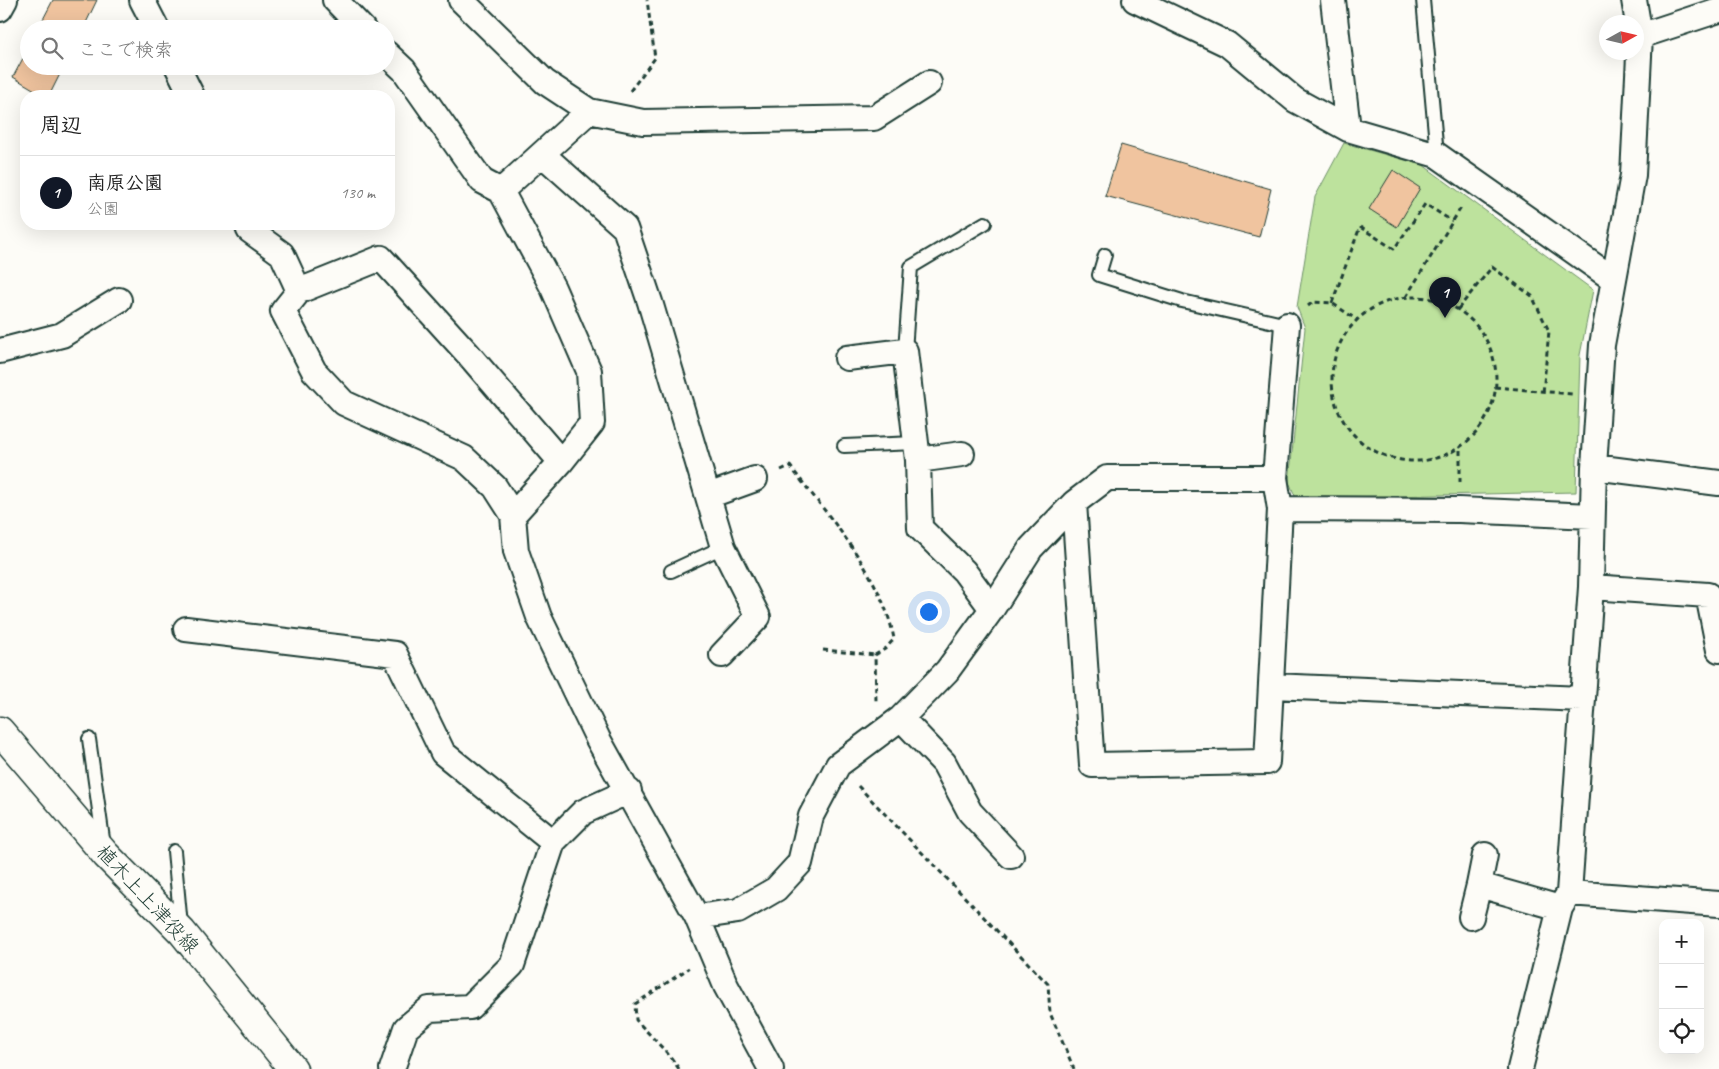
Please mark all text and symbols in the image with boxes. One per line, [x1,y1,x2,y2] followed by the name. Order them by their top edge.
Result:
[1599,15,1644,60] north arrow
[20,20,395,75] search box
[38,34,66,62] icon: search
[78,38,173,62] text: ここで検索
[40,112,82,138] text: 周辺
[87,171,163,195] text: 南原公園
[52,183,60,203] text: 1
[341,183,375,203] text: 130 m
[87,199,119,219] text: 公園
[1429,277,1461,318] pin: 1
[916,599,942,625] your location
[91,840,205,959] street label: 植木上上津役線
[1659,919,1704,1054] map controls
[1659,919,1704,964] button: +
[1659,964,1704,1009] button: −
[1659,1009,1704,1054] button: locate

